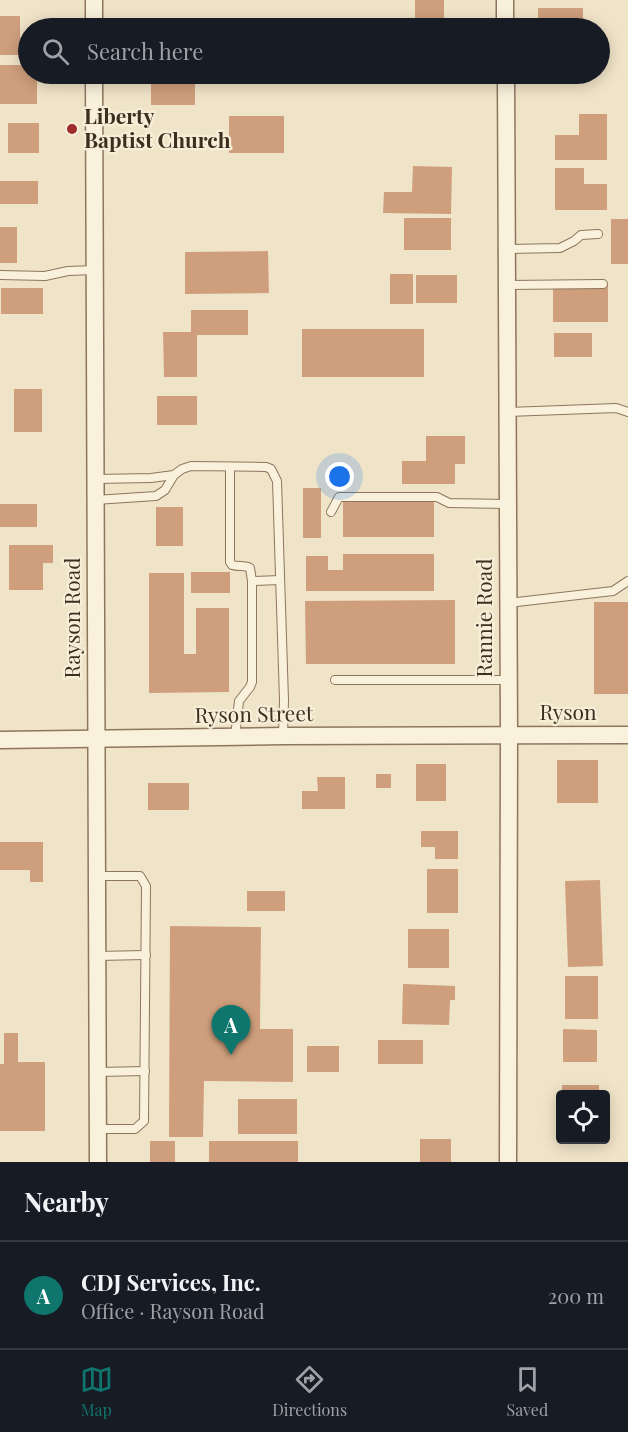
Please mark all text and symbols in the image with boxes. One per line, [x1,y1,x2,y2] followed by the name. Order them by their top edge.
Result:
[18,18,610,84] search box
[39,35,72,68] icon: search
[87,36,203,66] text: Search here
[84,101,231,153] place label: Liberty Baptist Church
[65,122,79,136] marker: Liberty Baptist Church
[325,462,354,491] your location
[57,558,85,678] street label: Rayson Road
[469,559,497,677] street label: Rannie Road
[539,697,597,725] street label: Ryson
[194,698,314,728] street label: Ryson Street
[212,1006,250,1055] pin: A
[556,1090,610,1144] map controls
[556,1090,610,1144] button: locate
[24,1184,109,1219] text: Nearby
[81,1267,261,1297] text: CDJ Services, Inc.
[37,1282,50,1309] text: A
[548,1282,604,1309] text: 200 m
[81,1297,265,1324] text: Office · Rayson Road
[80,1363,113,1420] tab: Map
[272,1363,347,1420] tab: Directions
[507,1363,548,1420] tab: Saved

